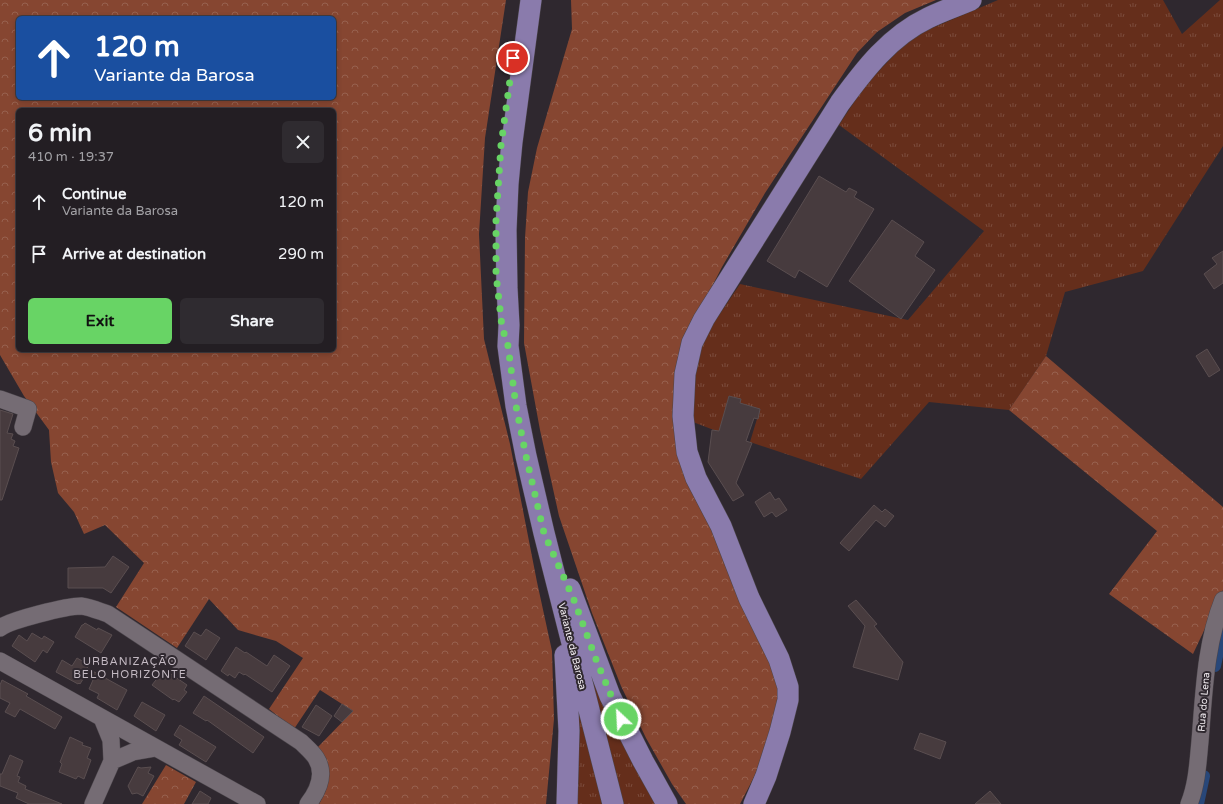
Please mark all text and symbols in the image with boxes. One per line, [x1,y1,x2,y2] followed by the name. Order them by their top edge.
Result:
[94,30,180,64] text: 120 m
[28,32,80,84] icon: ahead
[496,41,530,75] pin
[502,47,524,69] icon: arrive
[94,64,255,86] text: Variante da Barosa
[28,119,92,148] text: 6 min
[282,121,324,163] button: close
[28,149,114,165] text: 410 m · 19:37
[62,185,126,203] text: Continue
[28,191,50,213] icon: ahead
[278,193,324,211] text: 120 m
[62,203,178,219] text: Variante da Barosa
[28,243,50,265] icon: arrive
[62,245,206,263] text: Arrive at destination
[278,245,324,263] text: 290 m
[28,298,172,344] button: Exit
[180,298,324,344] button: Share
[555,602,589,691] street label: Variante da Barosa
[73,655,187,681] district label: URBANIZAÇÃO BELO HORIZONTE
[1195,672,1213,732] street label: Rua do Lena
[600,698,642,740] position arrow

